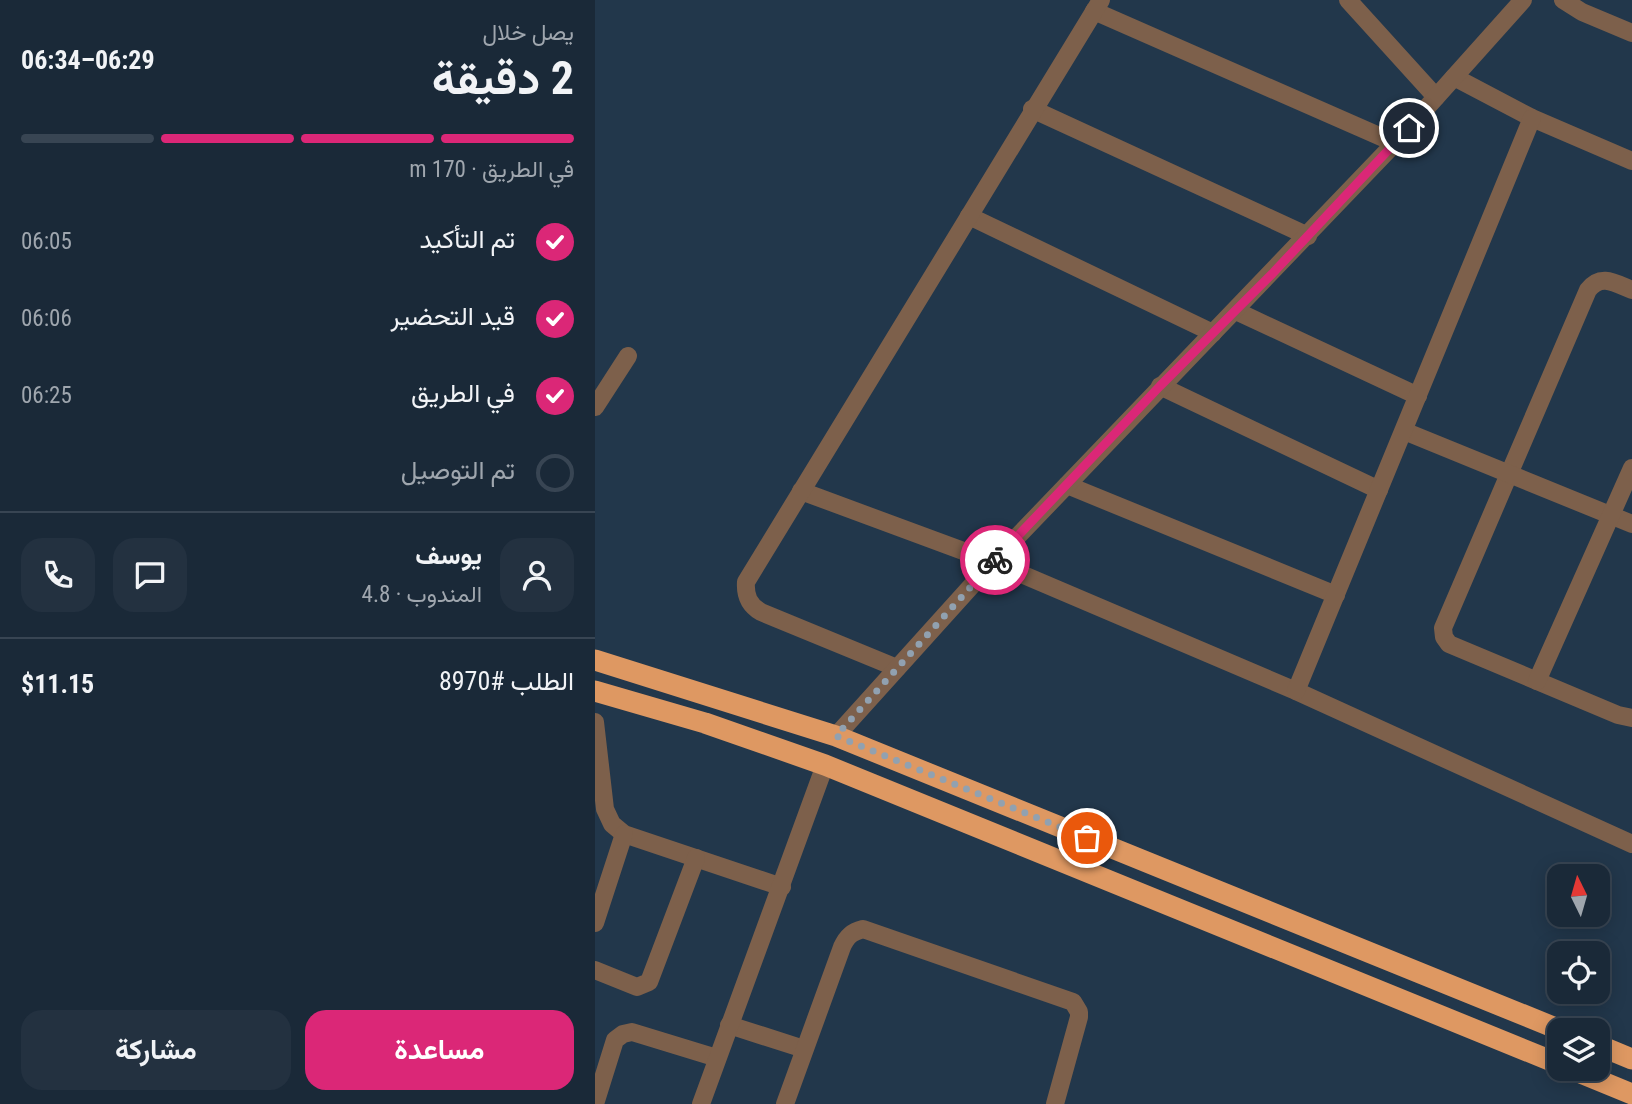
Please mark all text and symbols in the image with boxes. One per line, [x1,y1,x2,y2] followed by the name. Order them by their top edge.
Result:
[482,19,574,46] text: يصل خلال
[21,45,155,75] text: 06:29–06:34
[432,51,574,105] text: 2 دقيقة
[1379,98,1439,158] pin
[1390,109,1428,147] icon: home
[409,156,574,183] text: في الطريق · 170 m
[536,223,574,261] icon: check
[420,224,515,254] text: تم التأكيد
[21,228,72,255] text: 06:05
[536,300,574,338] icon: check
[391,301,515,331] text: قيد التحضير
[21,305,72,332] text: 06:06
[536,377,574,415] icon: check
[411,378,515,408] text: في الطريق
[21,382,72,409] text: 06:25
[401,455,515,485] text: تم التوصيل
[960,525,1030,595] courier
[21,538,95,612] button: phone
[113,538,187,612] button: chat
[500,538,574,612] button: person
[415,540,482,570] text: يوسف
[976,541,1014,579] icon: bike
[362,581,482,608] text: المندوب · 4.8
[439,666,574,696] text: الطلب #8970
[21,669,94,699] text: $11.15
[1057,808,1117,868] pin
[1068,819,1106,857] icon: bag
[1547,864,1610,928] north arrow
[1547,864,1610,1081] map controls
[1547,941,1610,1004] button: locate
[21,1010,291,1090] button: مشاركة
[305,1010,574,1090] button: مساعدة
[1547,1018,1610,1081] button: layers

